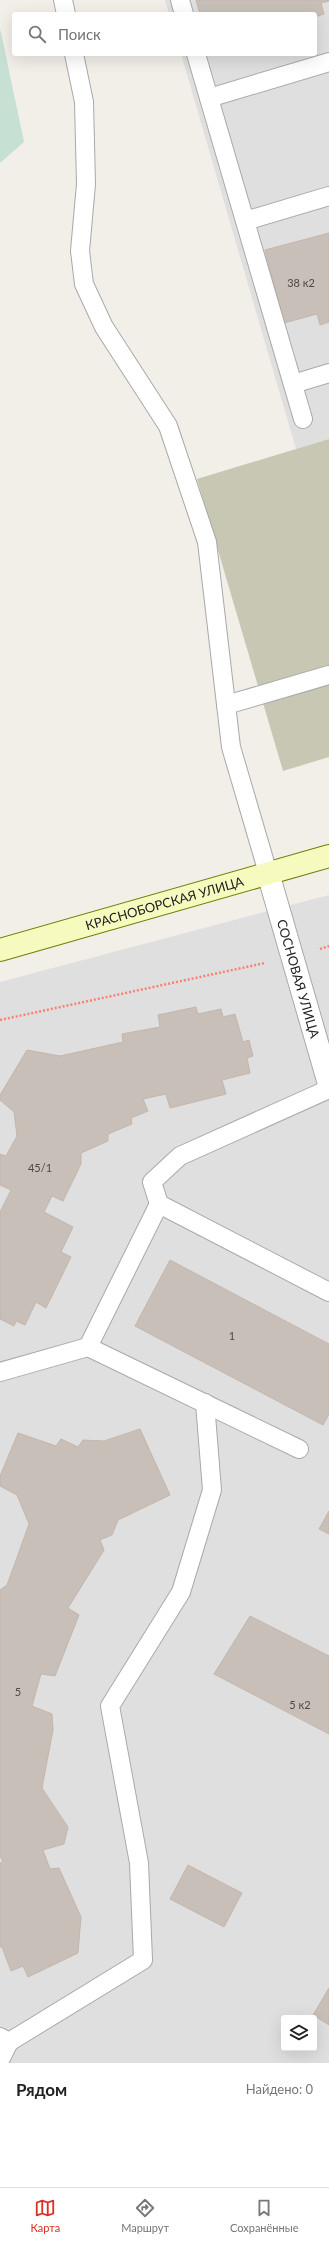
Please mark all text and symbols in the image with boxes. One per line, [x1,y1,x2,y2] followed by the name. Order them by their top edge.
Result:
[12,12,317,56] search box
[26,23,48,45] icon: search
[58,25,101,43] text: Поиск
[287,276,315,289] house number: 38 к2
[84,873,246,933] street label: КРАСНОБОРСКАЯ УЛИЦА
[274,918,323,1040] street label: СОСНОВАЯ УЛИЦА
[28,1161,52,1174] house number: 45/1
[229,1329,235,1342] house number: 1
[15,1685,21,1698] house number: 5
[289,1698,311,1711] house number: 5 к2
[281,2015,317,2051] map controls
[281,2015,317,2051] button: layers
[16,2079,67,2100] text: Рядом
[246,2081,313,2097] text: Найдено: 0
[30,2197,60,2234] tab: Карта
[121,2197,169,2234] tab: Маршрут
[230,2197,299,2234] tab: Сохранённые

